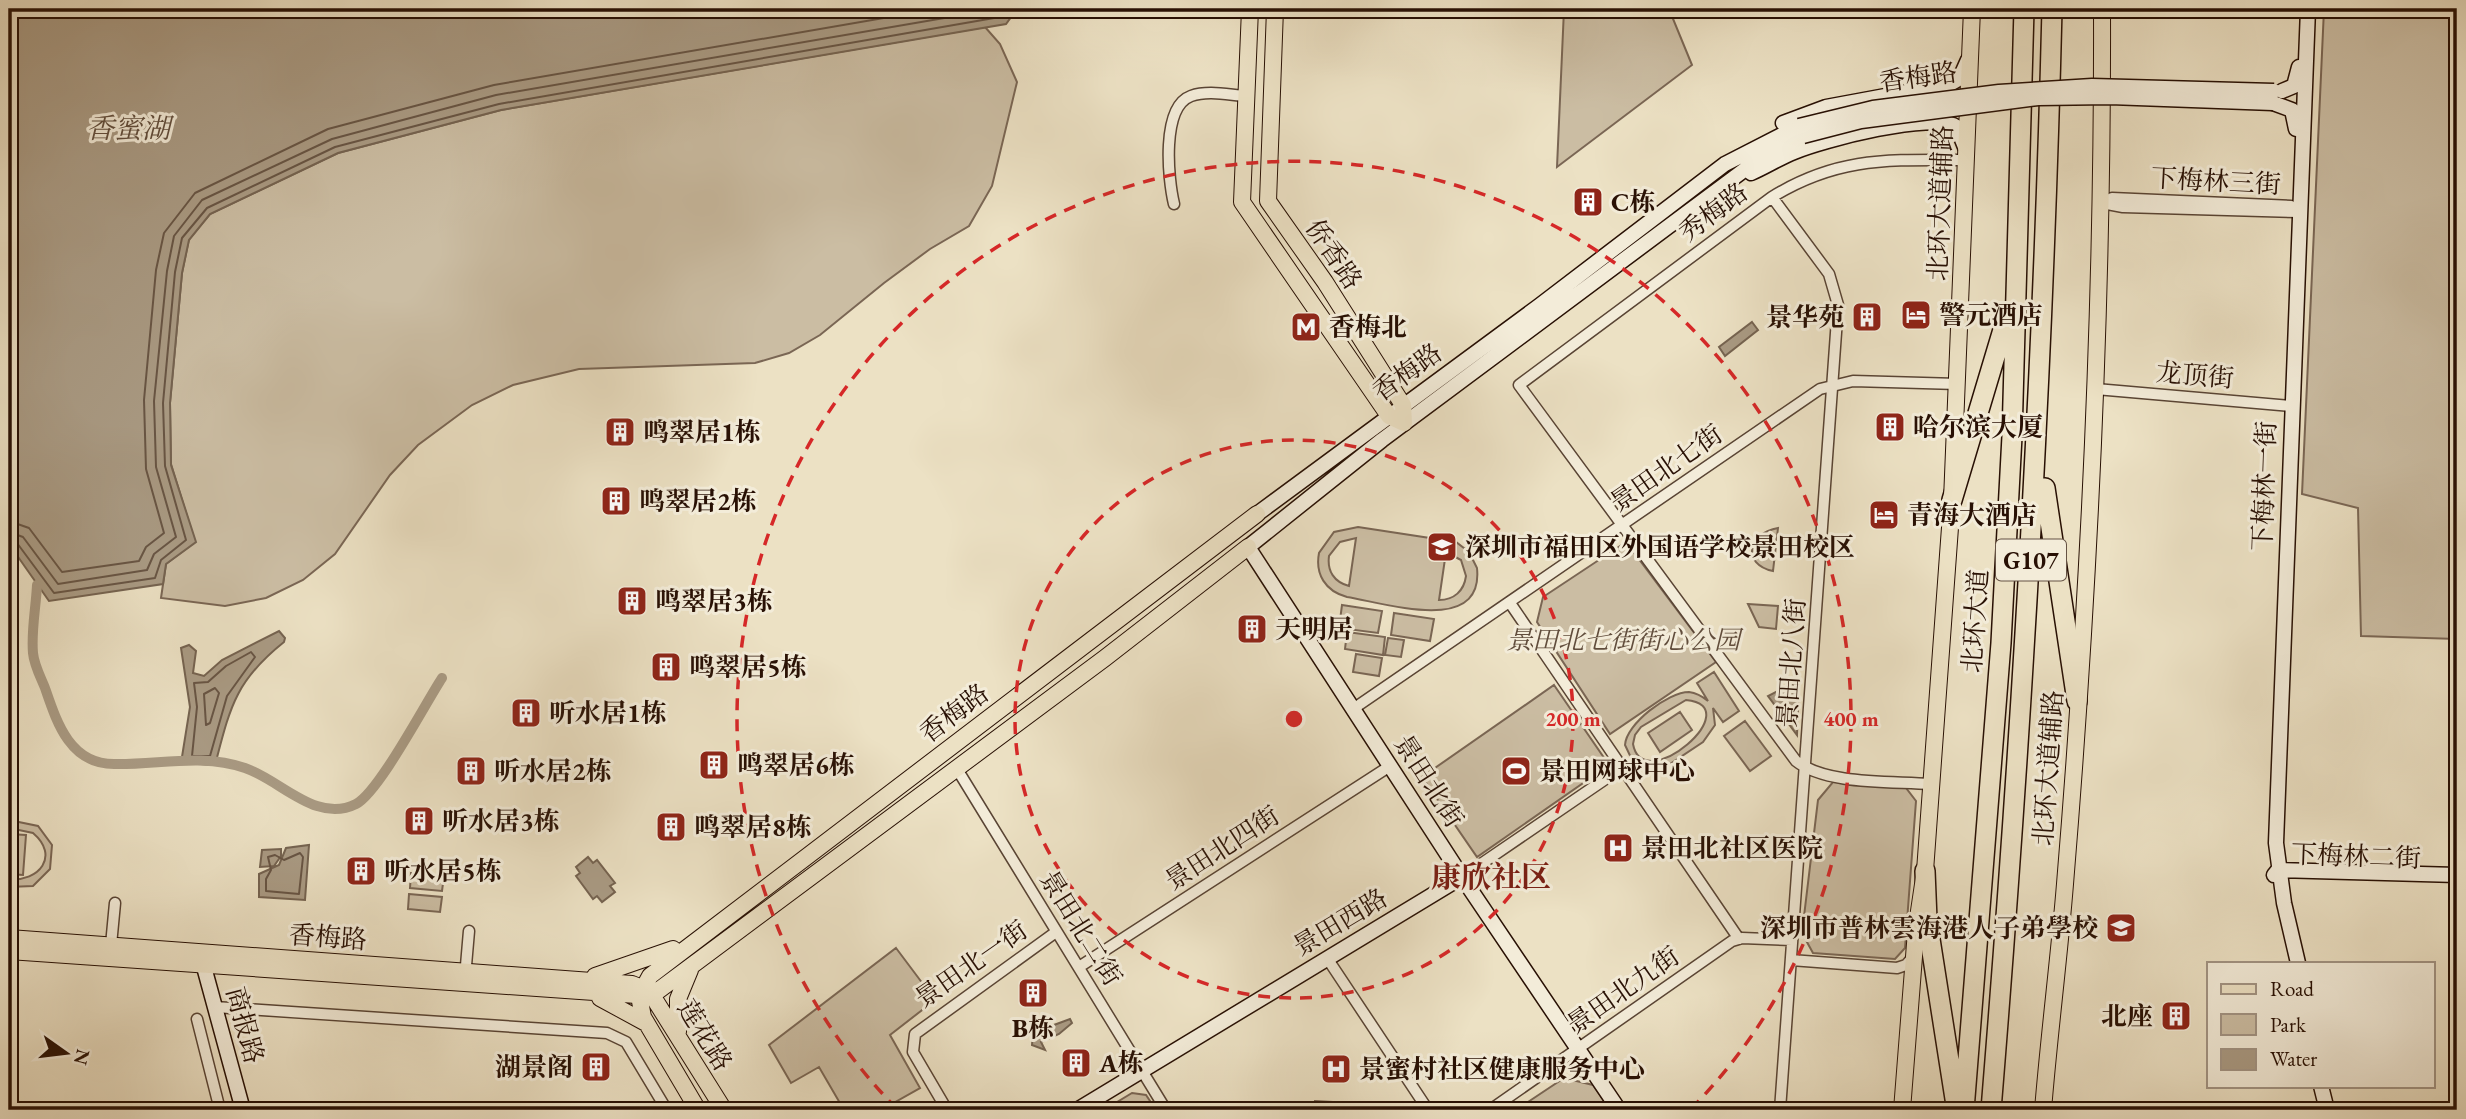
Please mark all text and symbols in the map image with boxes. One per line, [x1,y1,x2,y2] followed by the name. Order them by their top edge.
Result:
[1877,55,1959,99] street label: 香梅路
[86,110,175,146] water label: 香蜜湖
[1920,124,1960,282] street label: 北环大道辅路
[2150,161,2282,201] street label: 下梅林三街
[1672,175,1754,249] street label: 秀梅路
[1571,185,1605,219] building icon: C栋
[1611,185,1655,219] place label: C栋
[1298,212,1370,296] street label: 侨香路
[1899,298,1933,332] hotel icon: 警元酒店
[1939,298,2043,332] place label: 警元酒店
[1766,300,1844,334] place label: 景华苑
[1850,300,1884,334] building icon: 景华苑
[1289,310,1323,344] metro station icon: 香梅北
[1329,310,1407,344] place label: 香梅北
[1365,335,1449,409] street label: 香梅路
[2155,355,2235,395] street label: 龙顶街
[1873,410,1907,444] building icon: 哈尔滨大厦
[1913,410,2043,444] place label: 哈尔滨大厦
[603,415,637,449] building icon: 鸣翠居1栋
[643,415,761,449] place label: 鸣翠居1栋
[1603,417,1729,519] street label: 景田北七街
[2245,420,2283,552] street label: 下梅林一街
[599,484,633,518] building icon: 鸣翠居2栋
[639,484,757,518] place label: 鸣翠居2栋
[1867,498,1901,532] hotel icon: 青海大酒店
[1907,498,2037,532] place label: 青海大酒店
[1425,530,1459,564] school or university icon: 深圳市福田区外国语学校景田校区
[1465,530,1855,564] place label: 深圳市福田区外国语学校景田校区
[1996,540,2066,580] road number: G107
[1954,568,1996,674] street label: 北环大道
[615,584,649,618] building icon: 鸣翠居3栋
[655,584,773,618] place label: 鸣翠居3栋
[1770,597,1812,729] street label: 景田北八街
[1235,612,1269,646] building icon: 天明居
[1275,612,1353,646] place label: 天明居
[1506,623,1744,657] park label: 景田北七街街心公园
[649,650,683,684] building icon: 鸣翠居5栋
[689,650,807,684] place label: 鸣翠居5栋
[913,676,995,750] street label: 香梅路
[2026,689,2070,847] street label: 北环大道辅路
[509,696,543,730] building icon: 听水居1栋
[549,696,667,730] place label: 听水居1栋
[1545,705,1601,732] text: 200 m
[1823,705,1879,732] text: 400 m
[1282,707,1306,731] centre of rings
[1386,728,1472,834] street label: 景田北街
[697,748,731,782] building icon: 鸣翠居6栋
[737,748,855,782] place label: 鸣翠居6栋
[454,754,488,788] building icon: 听水居2栋
[494,754,612,788] place label: 听水居2栋
[1499,754,1533,788] sports icon: 景田网球中心
[1539,754,1695,788] place label: 景田网球中心
[1158,798,1286,898] street label: 景田北四街
[402,804,436,838] building icon: 听水居3栋
[442,804,560,838] place label: 听水居3栋
[654,810,688,844] building icon: 鸣翠居8栋
[694,810,812,844] place label: 鸣翠居8栋
[1601,831,1635,865] hospital icon: 景田北社区医院
[1641,831,1823,865] place label: 景田北社区医院
[2290,837,2422,875] street label: 下梅林二街
[344,854,378,888] building icon: 听水居5栋
[384,854,502,888] place label: 听水居5栋
[1431,857,1551,896] district label: 康欣社区
[1032,864,1130,992] street label: 景田北二街
[1287,881,1393,963] street label: 景田西路
[1760,911,2098,945] place label: 深圳市普林雲海港人子弟學校
[2104,911,2138,945] school or university icon: 深圳市普林雲海港人子弟學校
[908,913,1034,1015] street label: 景田北一街
[288,917,368,957] street label: 香梅路
[1560,939,1686,1041] street label: 景田北九街
[2207,962,2434,1088] legend
[2270,975,2314,1002] text: Road
[1016,976,1050,1010] building icon: B栋
[218,983,272,1067] street label: 商报路
[670,993,740,1077] street label: 莲花路
[2101,999,2153,1033] place label: 北座
[2159,999,2193,1033] building icon: 北座
[1012,1011,1054,1045] place label: B栋
[2270,1011,2307,1038] text: Park
[32,1018,102,1088] north arrow
[2270,1045,2317,1072] text: Water
[1059,1046,1093,1080] building icon: A栋
[1098,1046,1144,1080] place label: A栋
[68,1047,96,1068] text: N
[495,1050,573,1084] place label: 湖景阁
[579,1050,613,1084] building icon: 湖景阁
[1319,1052,1353,1086] hospital icon: 景蜜村社区健康服务中心
[1359,1052,1645,1086] place label: 景蜜村社区健康服务中心

